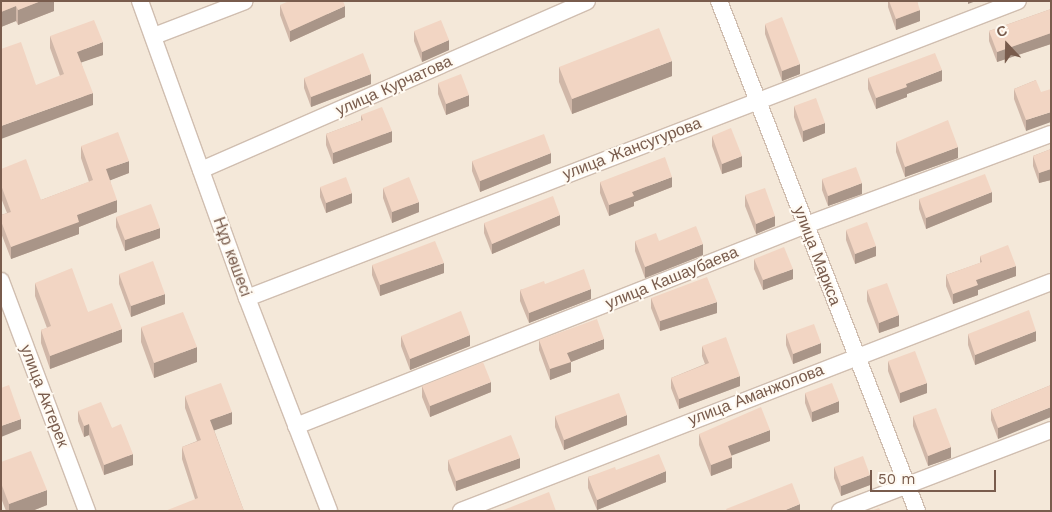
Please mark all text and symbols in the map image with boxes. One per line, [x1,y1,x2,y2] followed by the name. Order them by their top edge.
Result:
[982,20,1032,70] north arrow
[994,22,1009,40] text: С
[333,52,455,120] street label: улица Курчатова
[560,114,704,184] street label: улица Жансугурова
[789,204,845,308] street label: улица Маркса
[209,215,255,299] street label: Нұр көшесі
[603,243,741,313] street label: улица Кашаубаева
[16,342,72,450] street label: улица Актерек
[685,360,827,430] street label: улица Аманжолова
[872,460,998,492] scale bar
[878,470,915,488] text: 50 m

